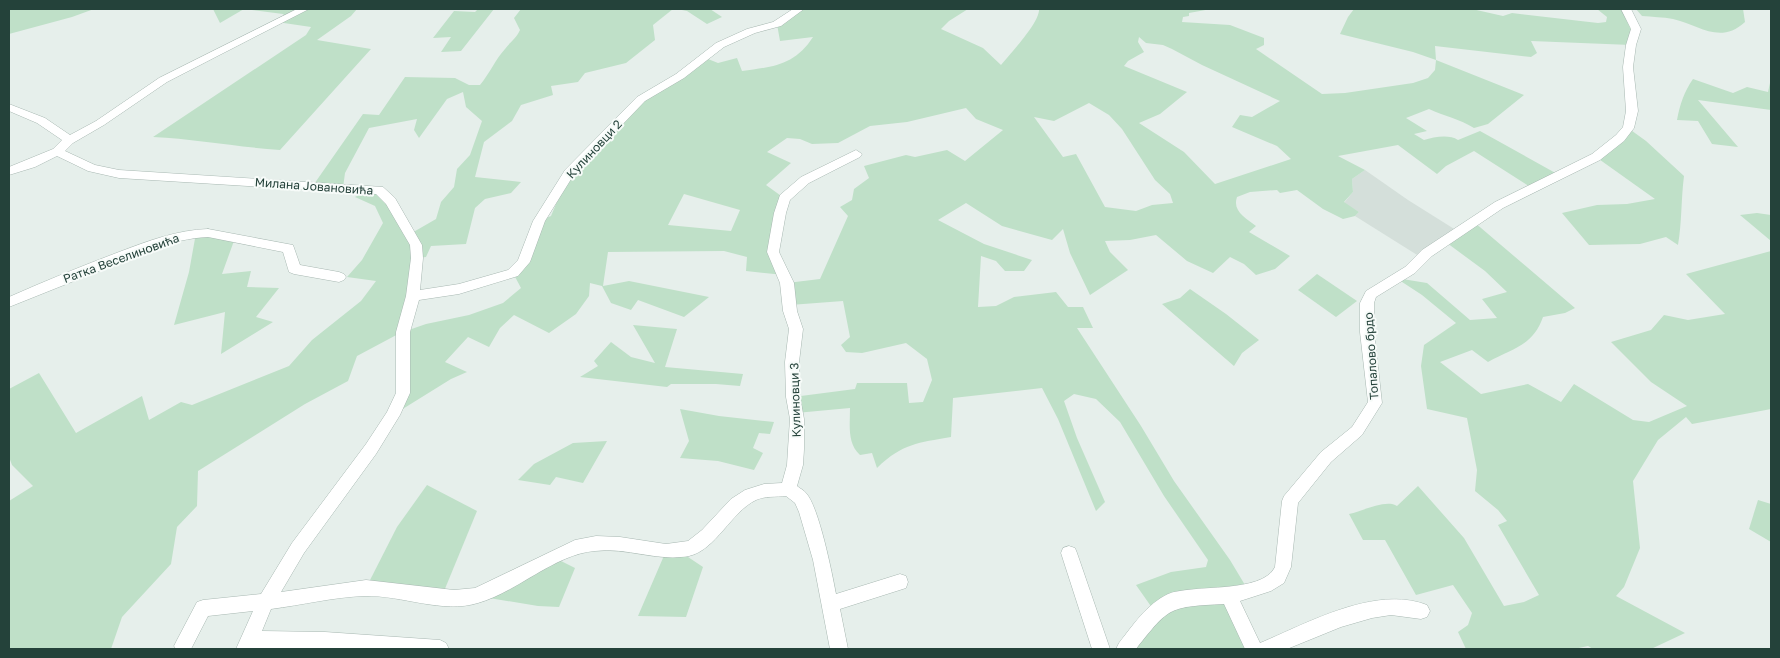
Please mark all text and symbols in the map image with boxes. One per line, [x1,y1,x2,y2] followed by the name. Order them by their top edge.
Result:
[563,117,625,181] street label: Кулиновци 2
[254,174,374,198] street label: Милана Јовановића
[61,230,181,286] street label: Ратка Веселиновића
[1360,312,1382,400] street label: Топалово брдо
[786,362,804,438] street label: Кулиновци 3

